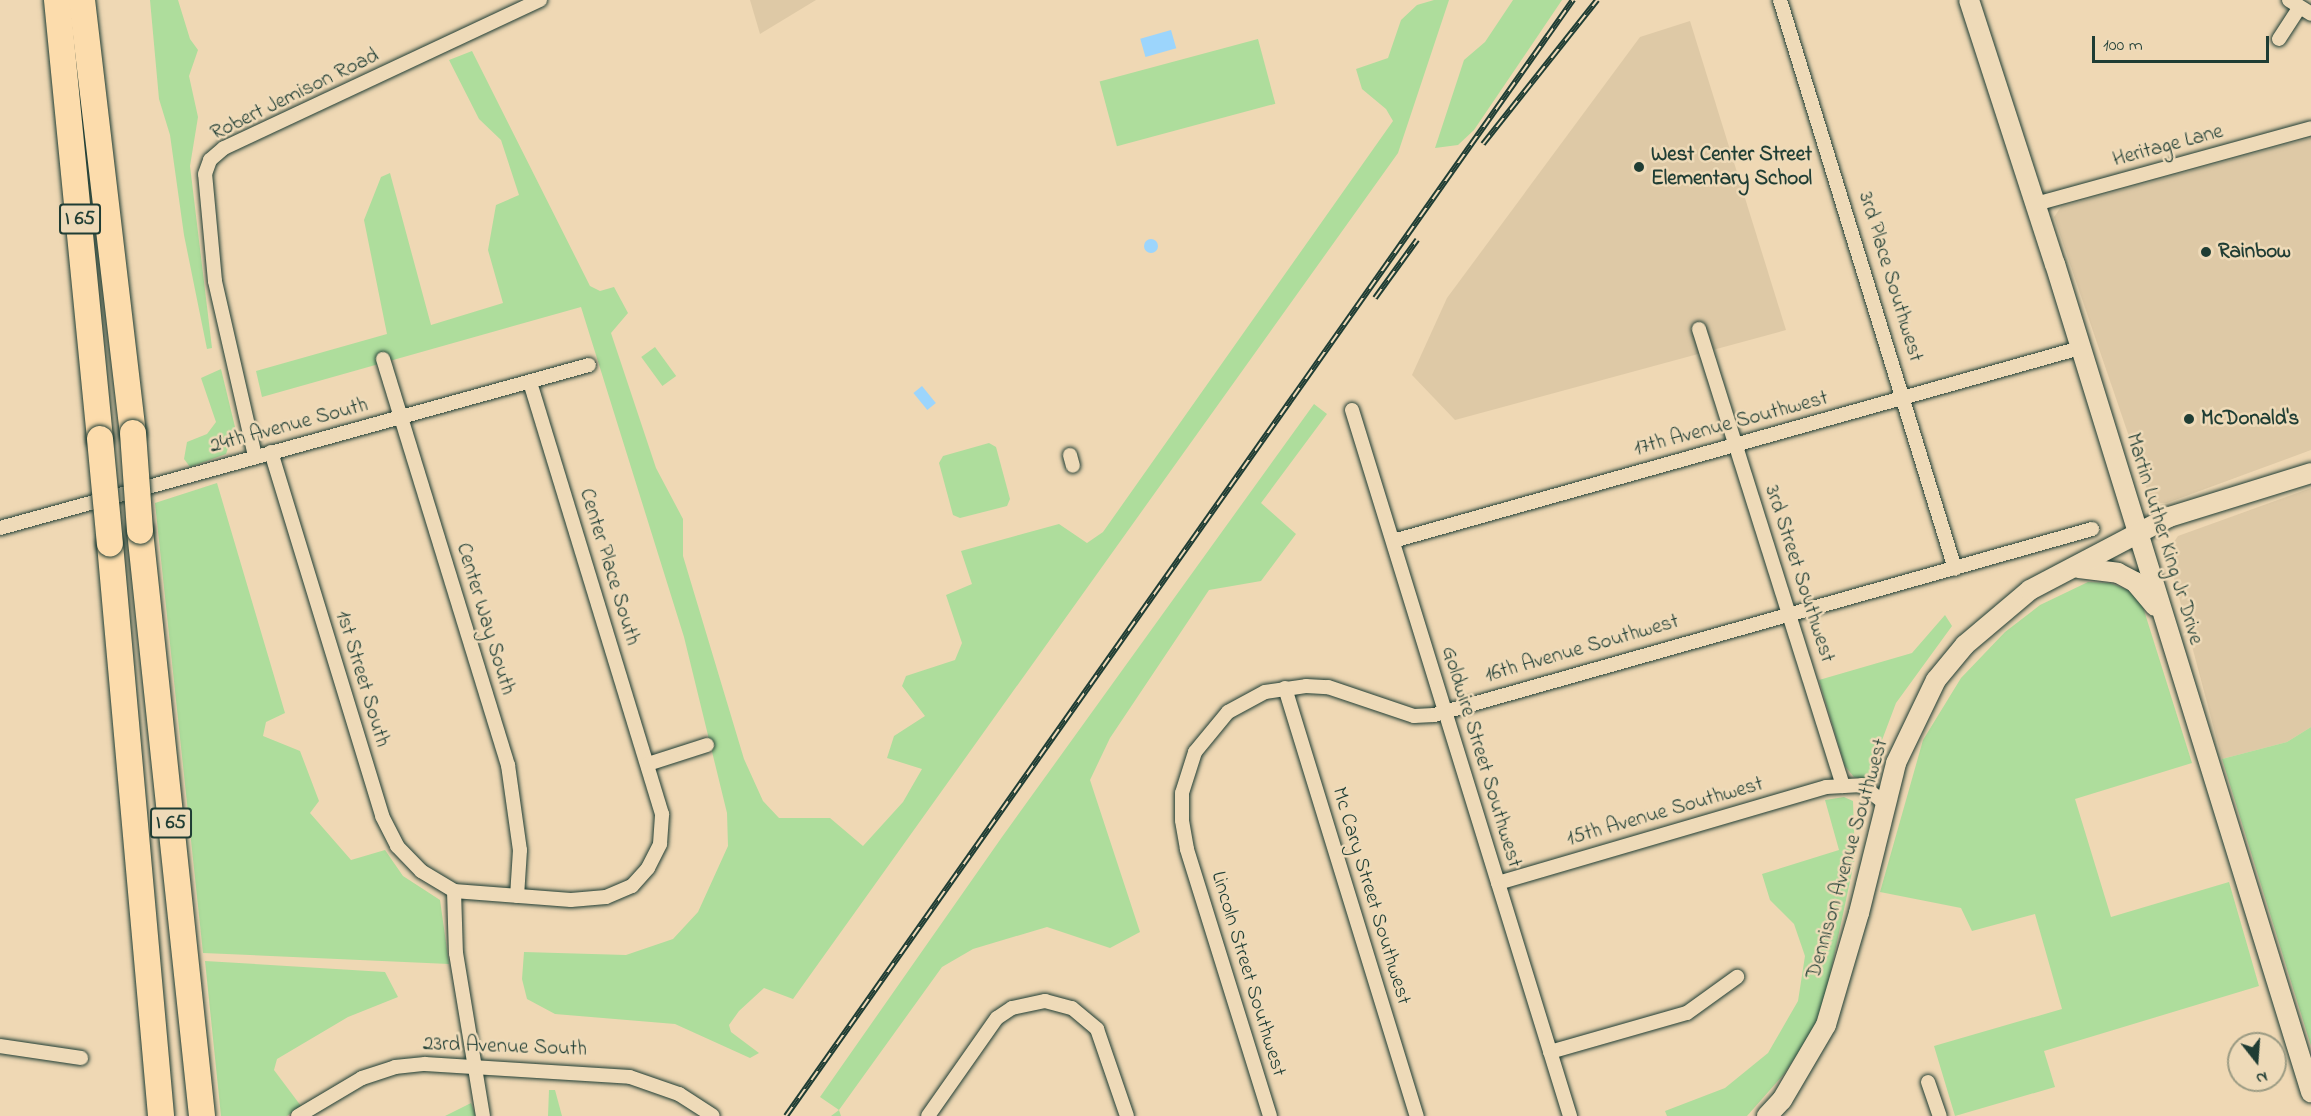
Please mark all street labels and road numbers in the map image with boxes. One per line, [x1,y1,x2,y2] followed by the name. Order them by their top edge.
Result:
[207,43,383,147] street label: Robert Jemison Road
[2110,119,2226,173] street label: Heritage Lane
[1852,189,1928,365] street label: 3rd Place Southwest
[59,202,101,236] road number: I 65
[1631,386,1831,462] street label: 17th Avenue Southwest
[207,393,371,459] street label: 24th Avenue South
[2120,430,2208,648] street label: Martin Luther King Jr Drive
[1758,482,1840,666] street label: 3rd Street Southwest
[573,486,645,648] street label: Center Place South
[450,540,520,698] street label: Center Way South
[329,608,395,750] street label: 1st Street South
[1482,609,1682,689] street label: 16th Avenue Southwest
[1435,643,1527,871] street label: Goldwire Street Southwest
[1802,736,1894,982] street label: Dennison Avenue Southwest
[1564,772,1766,852] street label: 15th Avenue Southwest
[1326,784,1416,1008] street label: Mc Cary Street Southwest
[150,806,192,840] road number: I 65
[1205,868,1291,1080] street label: Lincoln Street Southwest
[423,1032,587,1062] street label: 23rd Avenue South

